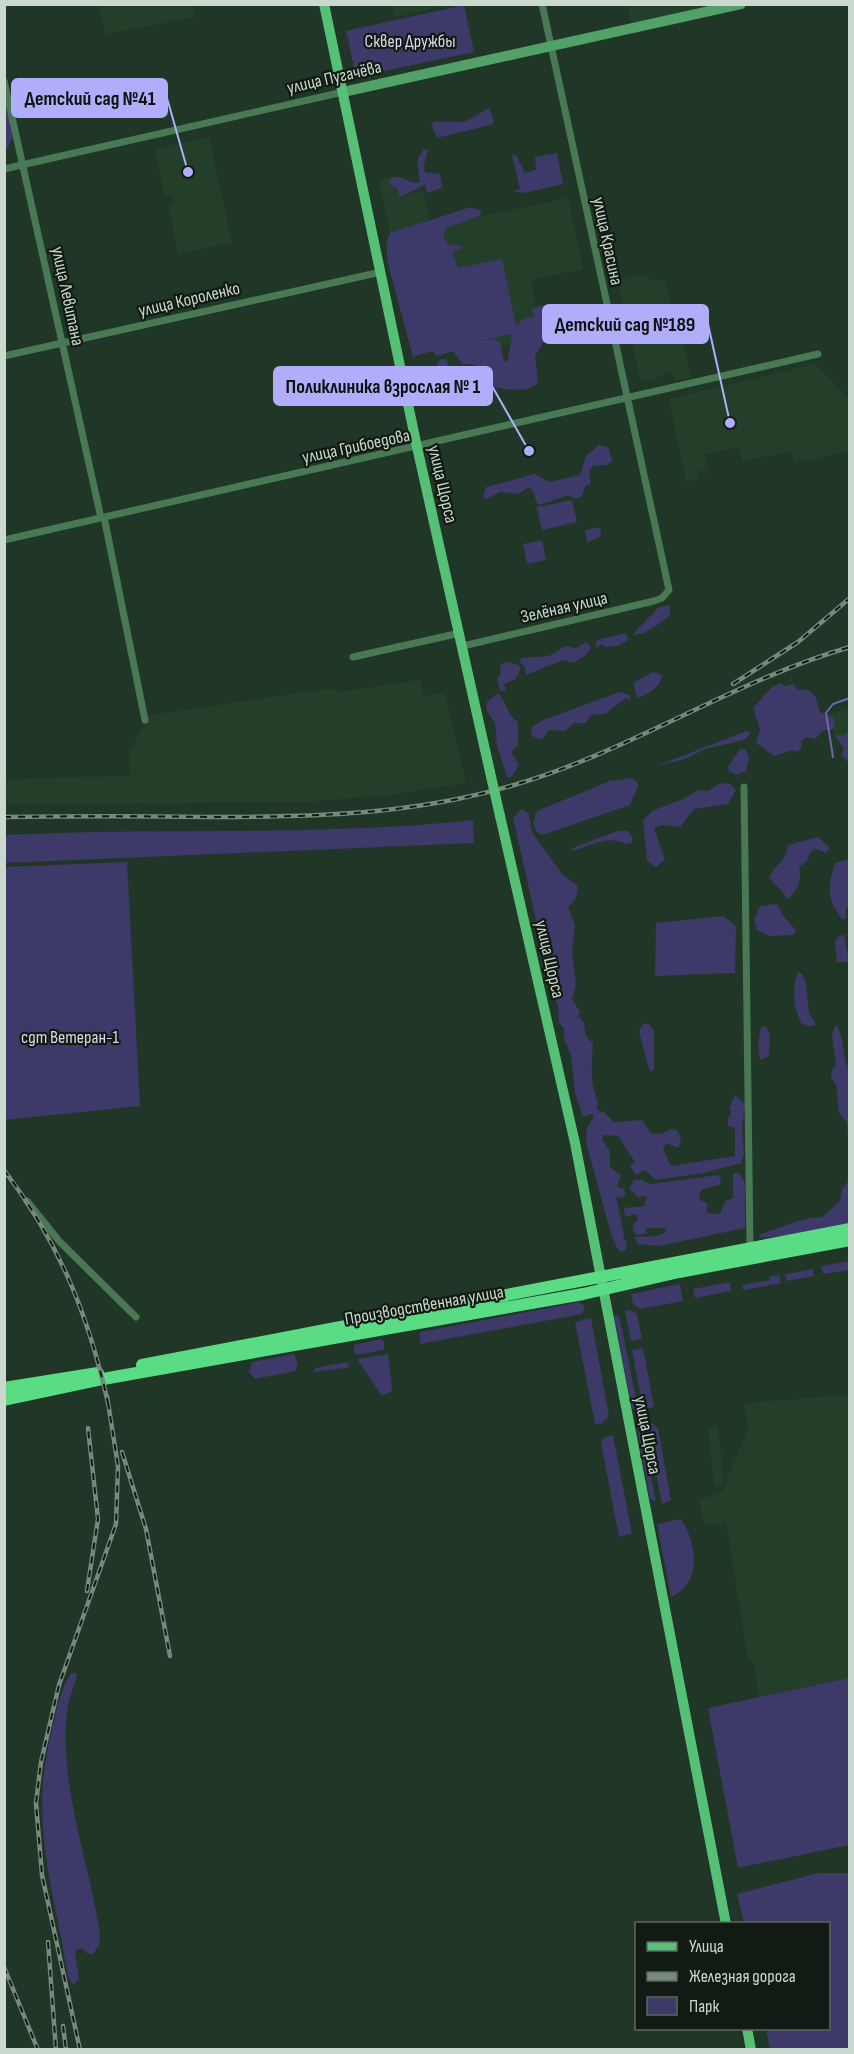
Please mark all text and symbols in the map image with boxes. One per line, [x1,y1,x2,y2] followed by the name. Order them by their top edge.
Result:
[365,31,455,52] park label: Сквер Дружбы
[285,56,383,99] street label: улица Пугачёва
[12,79,167,117] callout: Детский сад №41
[24,87,156,111] text: Детский сад №41
[588,195,627,287] street label: улица Красина
[47,245,88,348] street label: улица Левитана
[136,278,242,321] street label: улица Короленко
[543,305,708,343] callout: Детский сад №189
[555,313,695,337] text: Детский сад №189
[274,367,492,405] callout: Поликлиника взрослая № 1
[286,375,481,399] text: Поликлиника взрослая № 1
[300,425,412,468] street label: улица Грибоедова
[423,443,462,525] street label: улица Щорса
[519,587,610,628] street label: Зелёная улица
[530,918,569,1000] street label: улица Щорса
[21,1027,120,1048] park label: сдт Ветеран-1
[343,1281,505,1330] street label: Производственная улица
[630,1394,665,1476] street label: улица Щорса
[635,1922,830,2030] legend
[689,1936,724,1957] text: Улица
[689,1966,796,1987] text: Железная дорога
[689,1996,720,2017] text: Парк

